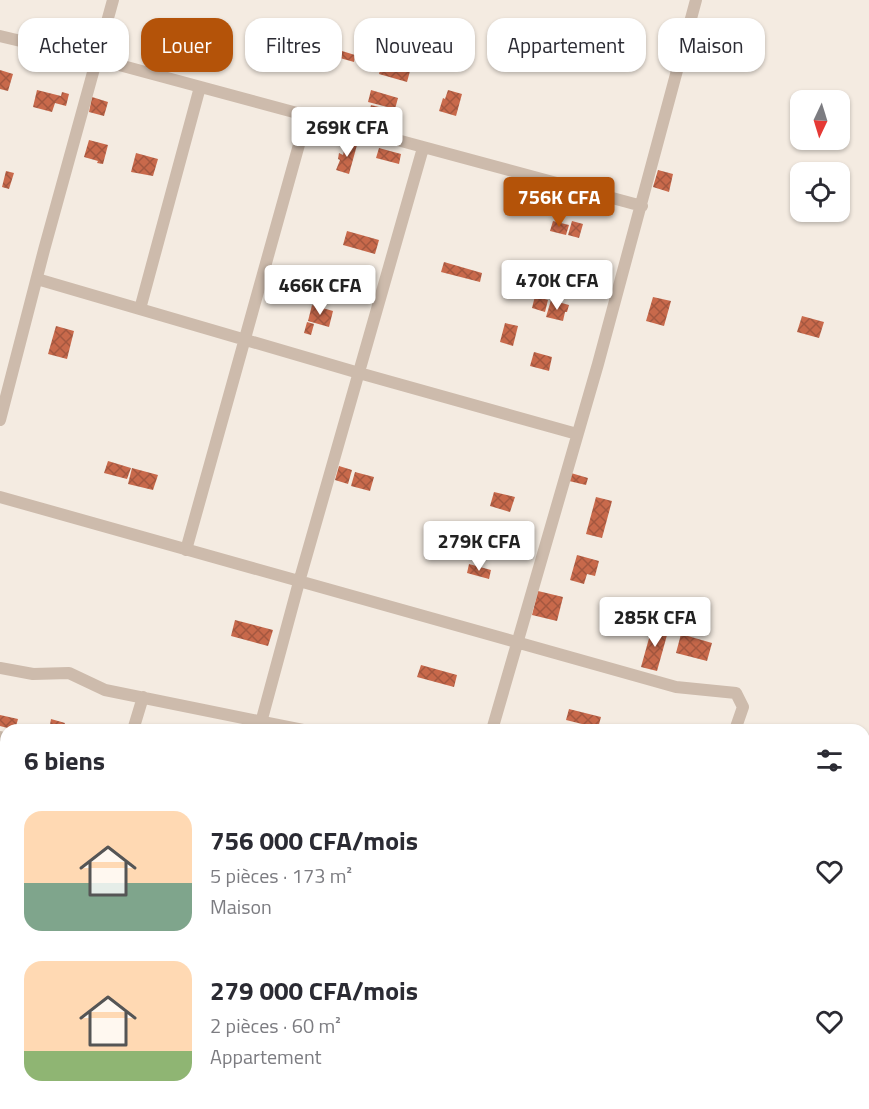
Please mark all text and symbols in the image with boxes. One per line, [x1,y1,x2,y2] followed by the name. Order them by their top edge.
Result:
[18,18,129,72] chip: Acheter
[141,18,233,72] chip: Louer
[245,18,342,72] chip: Filtres
[354,18,475,72] chip: Nouveau
[487,18,646,72] chip: Appartement
[658,18,765,72] chip: Maison
[790,90,850,150] north arrow
[790,90,850,222] map controls
[285,107,409,158] pin: 269K CFA
[306,111,388,142] text: 269K CFA
[790,162,850,222] button: locate
[497,177,621,228] pin: 756K CFA
[518,181,600,212] text: 756K CFA
[495,260,619,311] pin: 470K CFA
[516,264,598,295] text: 470K CFA
[258,265,382,316] pin: 466K CFA
[279,269,361,300] text: 466K CFA
[417,521,541,572] pin: 279K CFA
[438,525,520,556] text: 279K CFA
[593,597,717,648] pin: 285K CFA
[614,601,696,632] text: 285K CFA
[24,741,105,780] text: 6 biens
[813,744,846,777] icon: filters
[210,821,418,860] text: 756 000 CFA/mois
[72,835,144,907] icon: home
[813,855,846,888] icon: heart
[210,860,352,891] text: 5 pièces · 173 m²
[210,891,272,922] text: Maison
[210,971,418,1010] text: 279 000 CFA/mois
[72,985,144,1057] icon: home
[813,1005,846,1038] icon: heart
[210,1010,341,1041] text: 2 pièces · 60 m²
[210,1041,322,1072] text: Appartement

